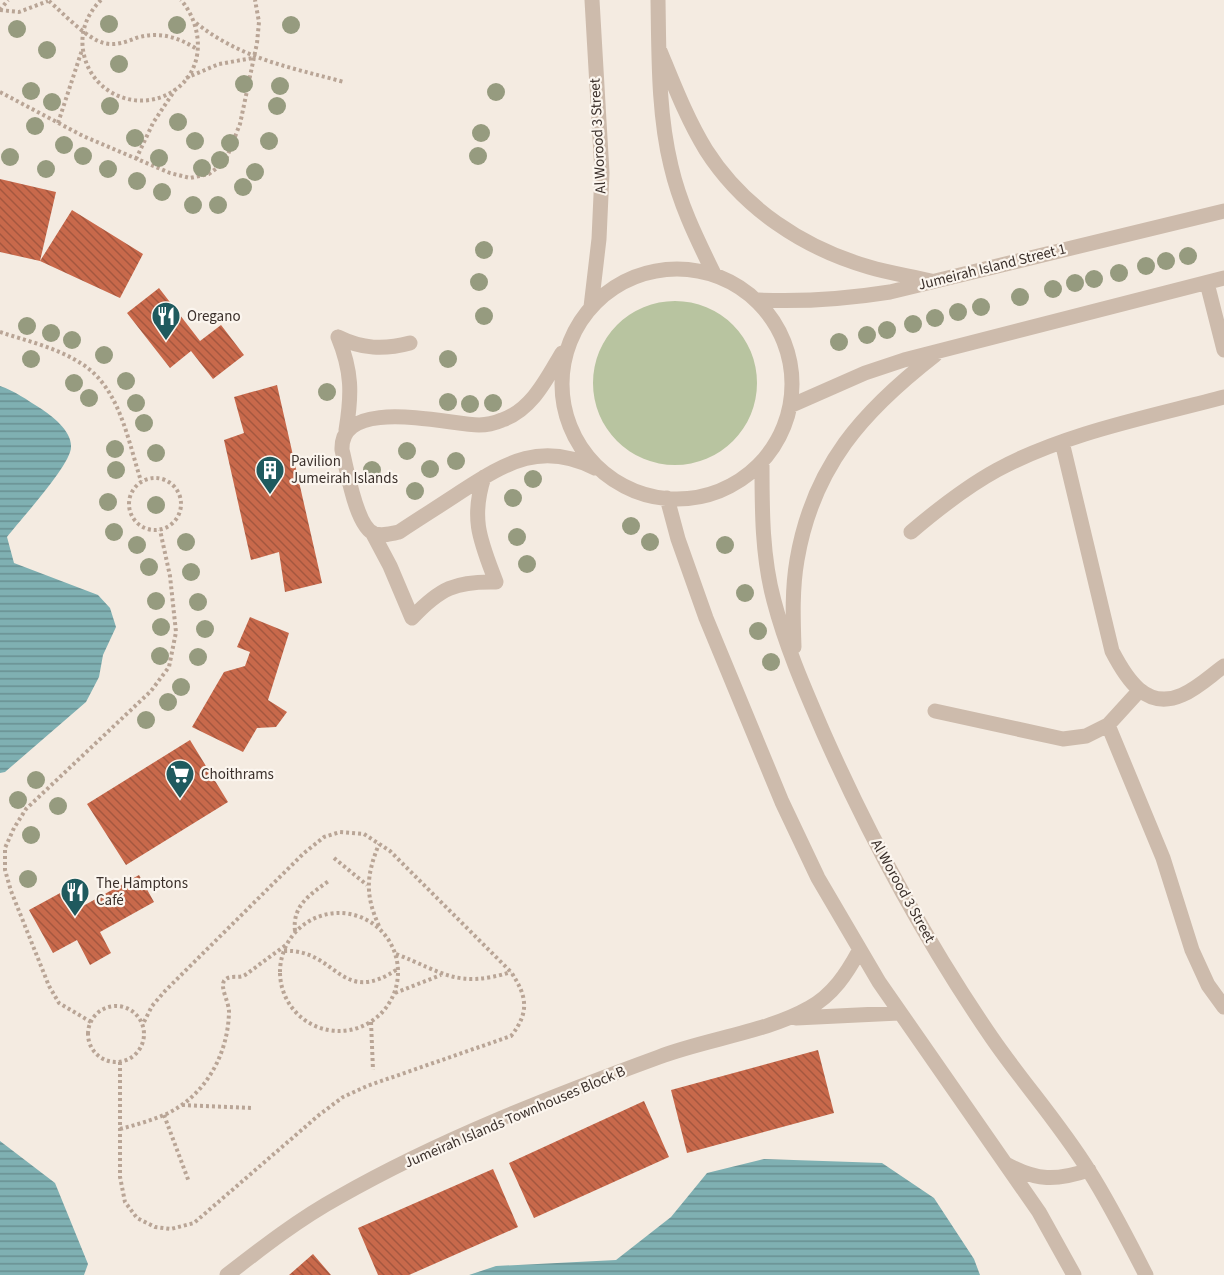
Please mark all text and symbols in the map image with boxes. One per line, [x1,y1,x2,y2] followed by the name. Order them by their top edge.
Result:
[584,78,612,194] street label: Al Worood 3 Street
[916,238,1068,296] street label: Jumeirah Island Street 1
[150,300,182,342] restaurant icon: Oregano
[187,306,241,327] place label: Oregano
[291,451,398,489] place label: Pavilion Jumeirah Islands
[254,454,286,496] building icon: Pavilion Jumeirah Islands
[164,758,196,800] supermarket icon: Choithrams
[201,764,274,785] place label: Choithrams
[866,835,940,947] street label: Al Worood 3 Street
[96,873,188,911] place label: The Hamptons Café
[59,876,91,918] restaurant icon: The Hamptons Café
[401,1061,629,1173] street label: Jumeirah Islands Townhouses Block B

